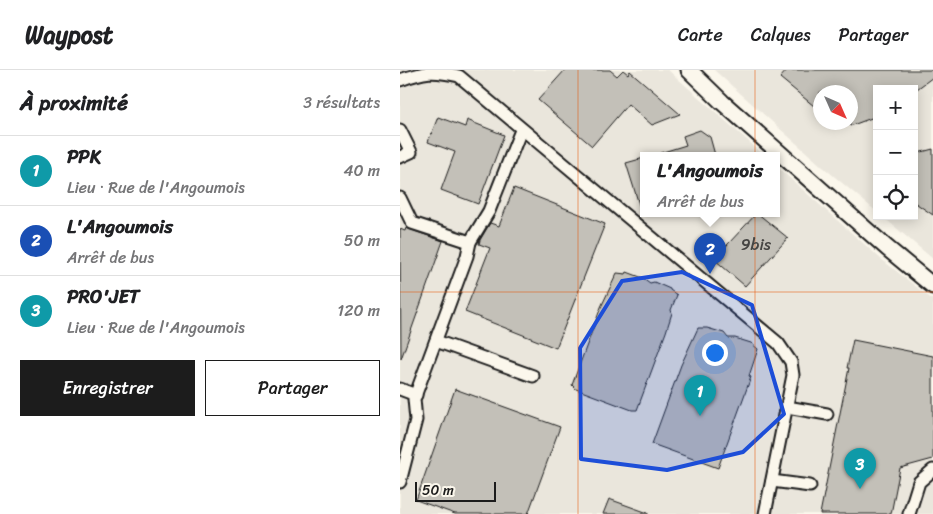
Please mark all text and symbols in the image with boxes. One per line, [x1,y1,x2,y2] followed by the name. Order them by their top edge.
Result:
[25,14,113,56] text: Waypost
[678,19,723,51] text: Carte
[751,19,811,51] text: Calques
[839,19,908,51] text: Partager
[20,84,128,122] text: À proximité
[813,85,858,130] north arrow
[873,85,918,220] map controls
[873,85,918,130] button: +
[303,88,380,117] text: 3 résultats
[873,130,918,175] button: −
[67,140,101,173] text: PPK
[640,152,780,217] popup
[657,154,763,187] text: L'Angoumois
[33,156,39,185] text: 1
[343,156,380,185] text: 40 m
[67,173,245,202] text: Lieu · Rue de l'Angoumois
[873,175,918,220] button: locate
[657,187,744,216] text: Arrêt de bus
[67,210,173,243] text: L'Angoumois
[31,226,41,255] text: 2
[344,226,380,255] text: 50 m
[741,230,772,259] house number: 9bis
[694,233,726,274] pin: 2
[67,243,154,272] text: Arrêt de bus
[67,280,140,313] text: PRO'JET
[32,296,40,325] text: 3
[337,296,380,325] text: 120 m
[67,313,245,342] text: Lieu · Rue de l'Angoumois
[702,340,728,366] your location
[20,360,195,416] button: Enregistrer
[205,360,380,416] button: Partager
[684,375,716,416] pin: 1
[844,448,876,489] pin: 3
[422,478,454,503] text: 50 m
[415,479,496,502] scale bar

